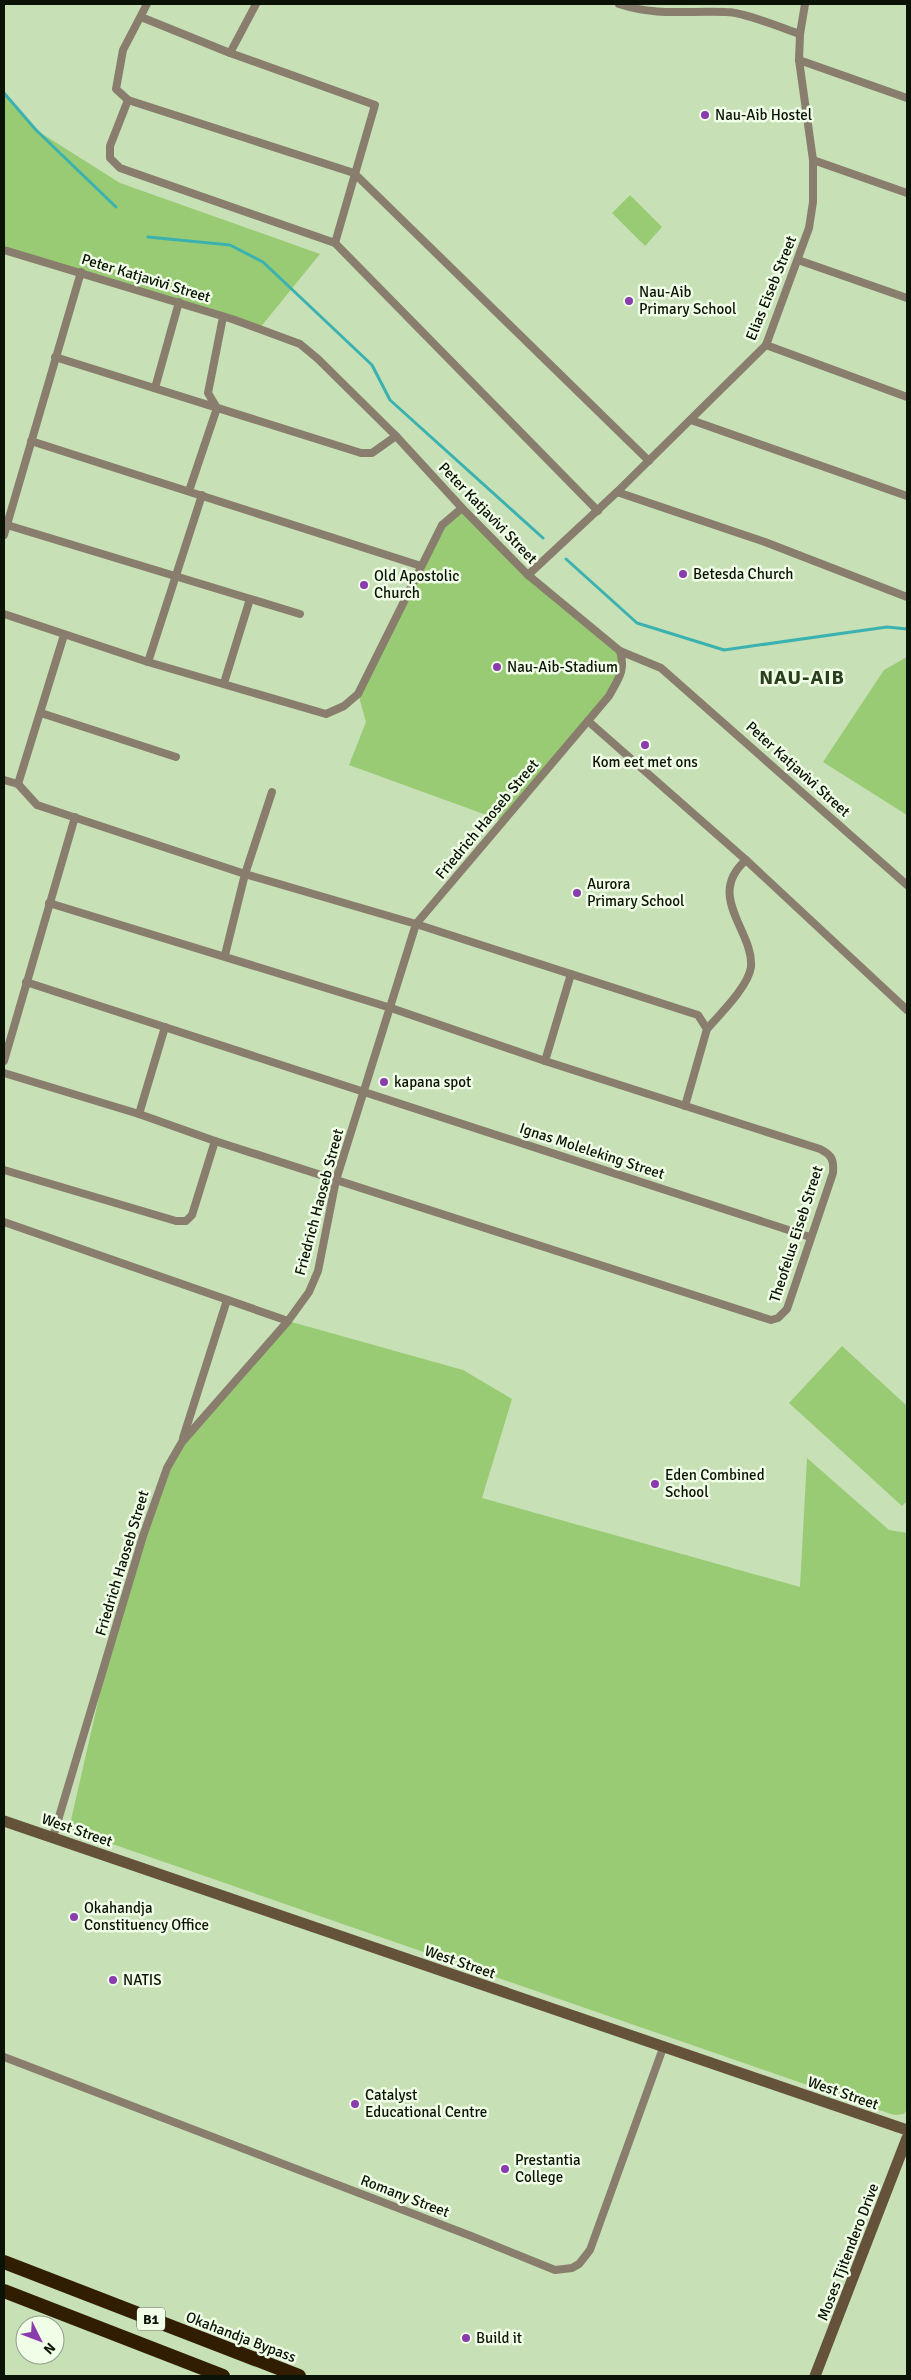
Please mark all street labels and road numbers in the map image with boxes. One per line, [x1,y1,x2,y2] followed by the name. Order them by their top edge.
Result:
[742,233,800,343] street label: Elias Eiseb Street
[79,250,213,306] street label: Peter Katjavivi Street
[435,459,541,567] street label: Peter Katjavivi Street
[742,717,854,821] street label: Peter Katjavivi Street
[432,755,542,883] street label: Friedrich Haoseb Street
[517,1119,667,1183] street label: Ignas Moleleking Street
[291,1127,347,1277] street label: Friedrich Haoseb Street
[765,1164,827,1304] street label: Theofelus Eiseb Street
[91,1488,153,1638] street label: Friedrich Haoseb Street
[39,1809,115,1851] street label: West Street
[422,1941,498,1983] street label: West Street
[805,2072,881,2114] street label: West Street
[358,2171,452,2221] street label: Romany Street
[814,2181,882,2323] street label: Moses Tjitendero Drive
[137,2308,165,2330] road number: B1
[183,2308,299,2366] street label: Okahandja Bypass

